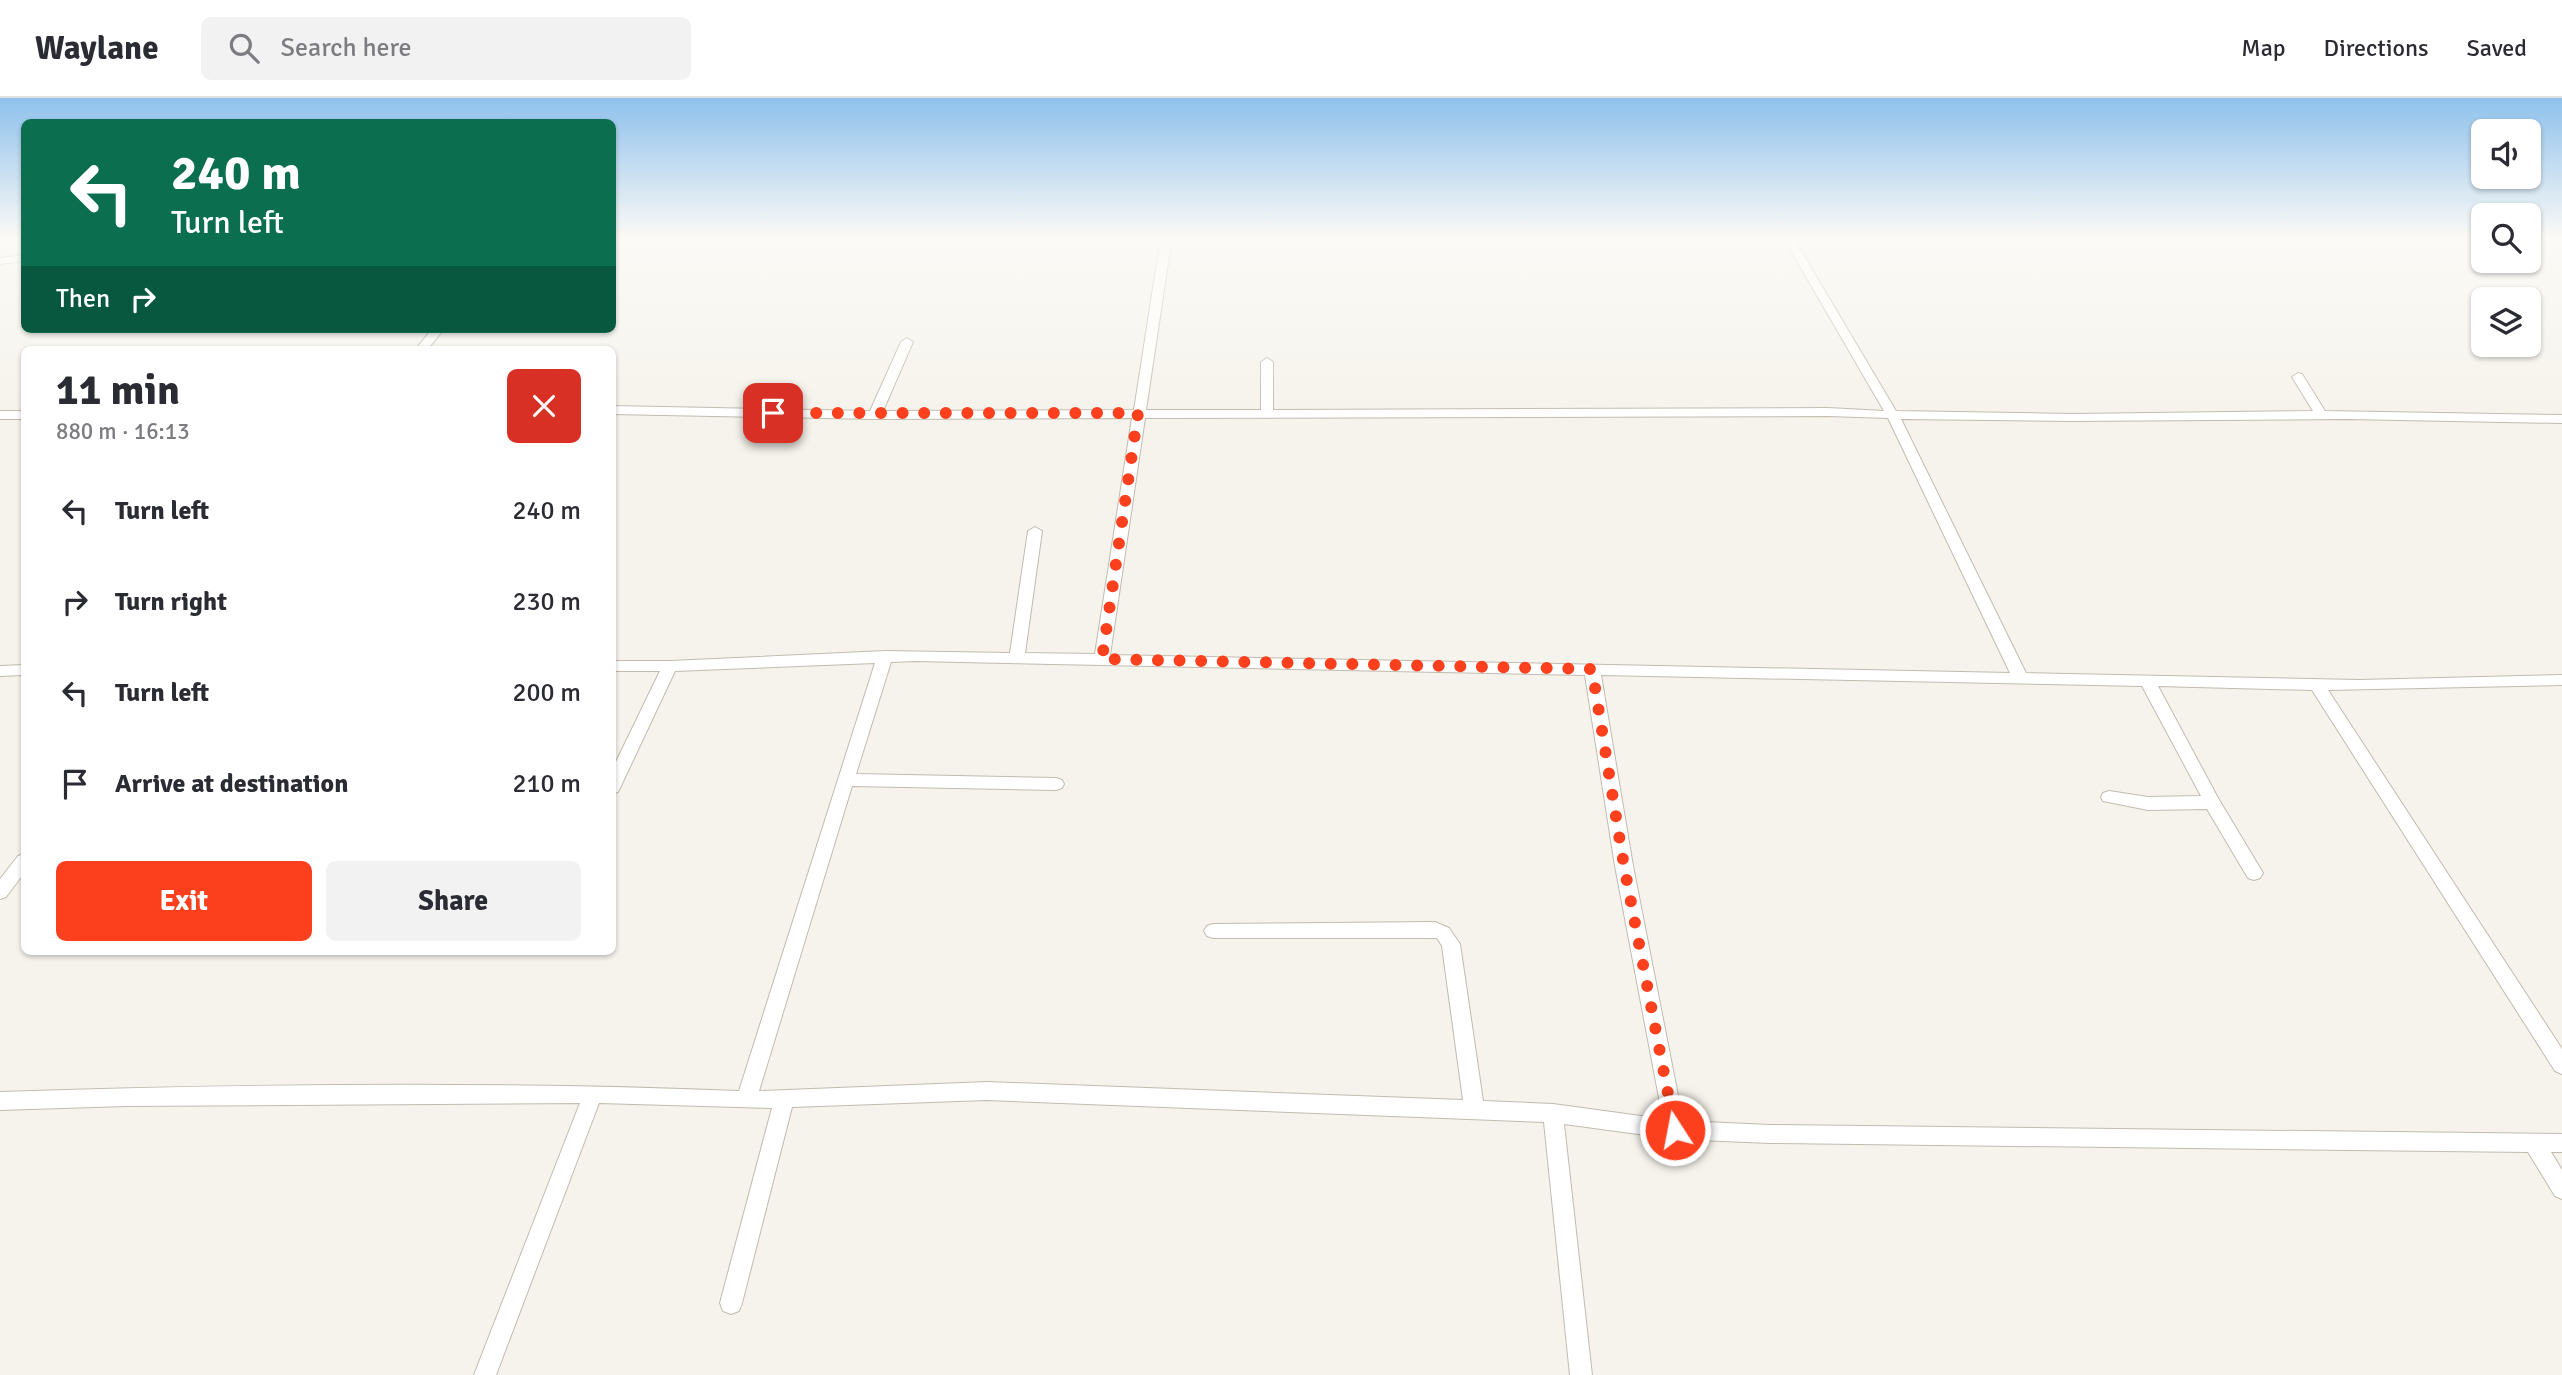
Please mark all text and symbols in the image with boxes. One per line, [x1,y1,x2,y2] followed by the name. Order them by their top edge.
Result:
[201,17,691,80] search box
[35,28,159,69] text: Waylane
[225,29,263,67] icon: search
[281,32,412,64] text: Search here
[2241,33,2286,63] text: Map
[2324,33,2429,63] text: Directions
[2467,33,2527,63] text: Saved
[2471,119,2541,357] map controls
[2471,119,2541,189] button: sound
[171,143,301,203] text: 240 m
[56,147,147,238] icon: left
[171,203,284,242] text: Turn left
[2471,203,2541,273] button: search
[124,280,162,318] icon: right
[56,283,110,315] text: Then
[2471,287,2541,357] button: layers
[56,365,180,416] text: 11 min
[507,369,581,443] button: close
[743,383,803,443] pin
[754,394,792,432] icon: arrive
[56,417,190,446] text: 880 m · 16:13
[56,492,94,530] icon: left
[115,495,209,527] text: Turn left
[512,495,581,527] text: 240 m
[56,583,94,621] icon: right
[115,586,227,618] text: Turn right
[512,586,581,618] text: 230 m
[56,674,94,712] icon: left
[115,677,209,709] text: Turn left
[512,677,581,709] text: 200 m
[56,765,94,803] icon: arrive
[115,768,348,800] text: Arrive at destination
[512,768,581,800] text: 210 m
[56,861,312,941] button: Exit
[326,861,581,941] button: Share
[1638,1093,1712,1167] position arrow

